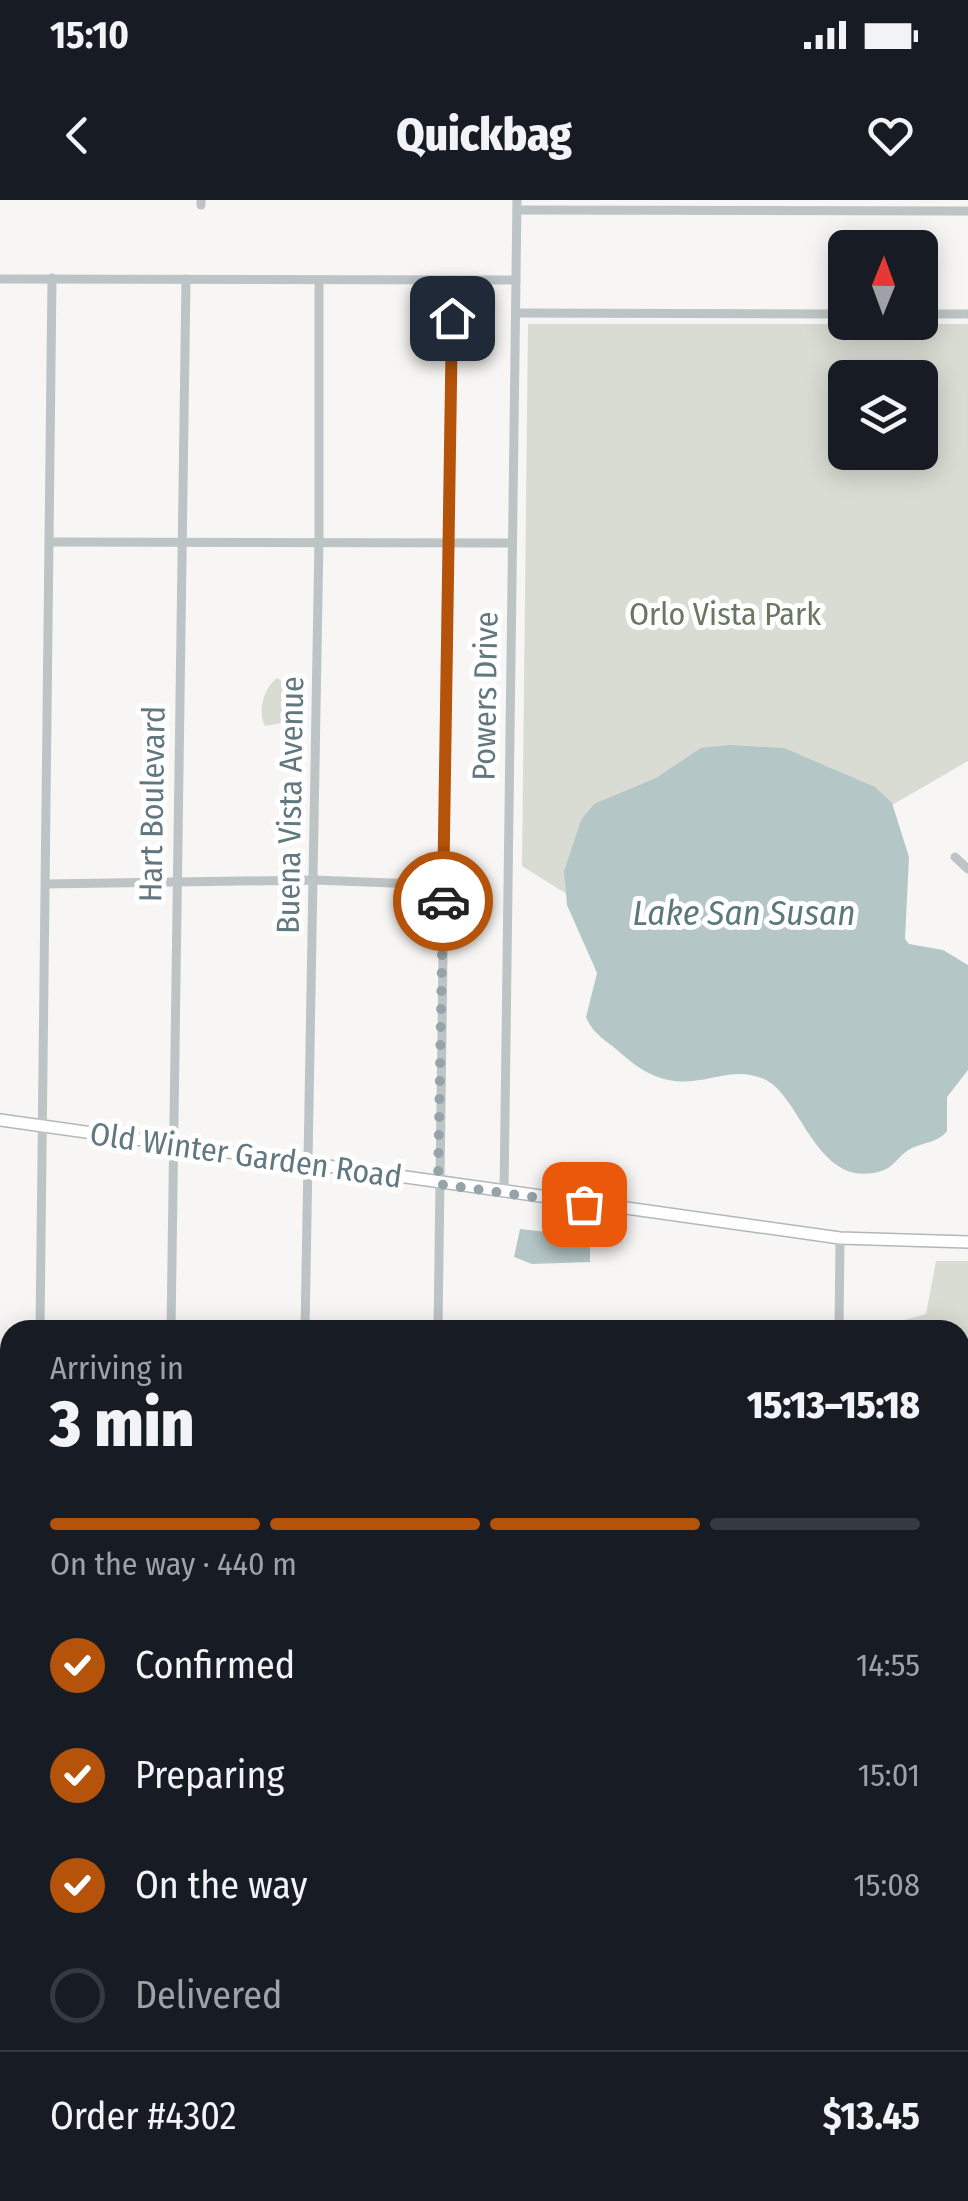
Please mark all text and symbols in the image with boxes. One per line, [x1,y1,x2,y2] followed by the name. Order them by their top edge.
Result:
[50,12,129,58] text: 15:10
[50,108,105,163] icon: back
[396,108,572,162] text: Quickbag
[863,108,918,163] icon: heart
[828,230,938,340] north arrow
[828,230,938,470] map controls
[410,276,495,361] pin
[425,291,480,346] icon: home
[828,360,938,470] button: layers
[629,595,821,633] park label: Orlo Vista Park
[465,611,505,781] street label: Powers Drive
[269,676,311,934] street label: Buena Vista Avenue
[131,706,173,902] street label: Hart Boulevard
[393,851,493,951] courier
[416,874,471,929] icon: car
[633,892,855,934] water label: Lake San Susan
[88,1114,404,1196] street label: Old Winter Garden Road
[542,1162,627,1247] pin
[557,1177,612,1232] icon: bag
[50,1349,184,1387] text: Arriving in
[747,1382,920,1428] text: 15:13–15:18
[50,1385,195,1463] text: 3 min
[50,1545,297,1583] text: On the way · 440 m
[50,1638,105,1693] icon: check
[135,1642,295,1688] text: Confirmed
[856,1646,920,1684] text: 14:55
[50,1748,105,1803] icon: check
[135,1752,284,1798] text: Preparing
[858,1756,920,1794] text: 15:01
[50,1858,105,1913] icon: check
[135,1862,307,1908] text: On the way
[853,1866,920,1904] text: 15:08
[135,1972,282,2018] text: Delivered
[50,2093,236,2139] text: Order #4302
[823,2093,920,2139] text: $13.45

